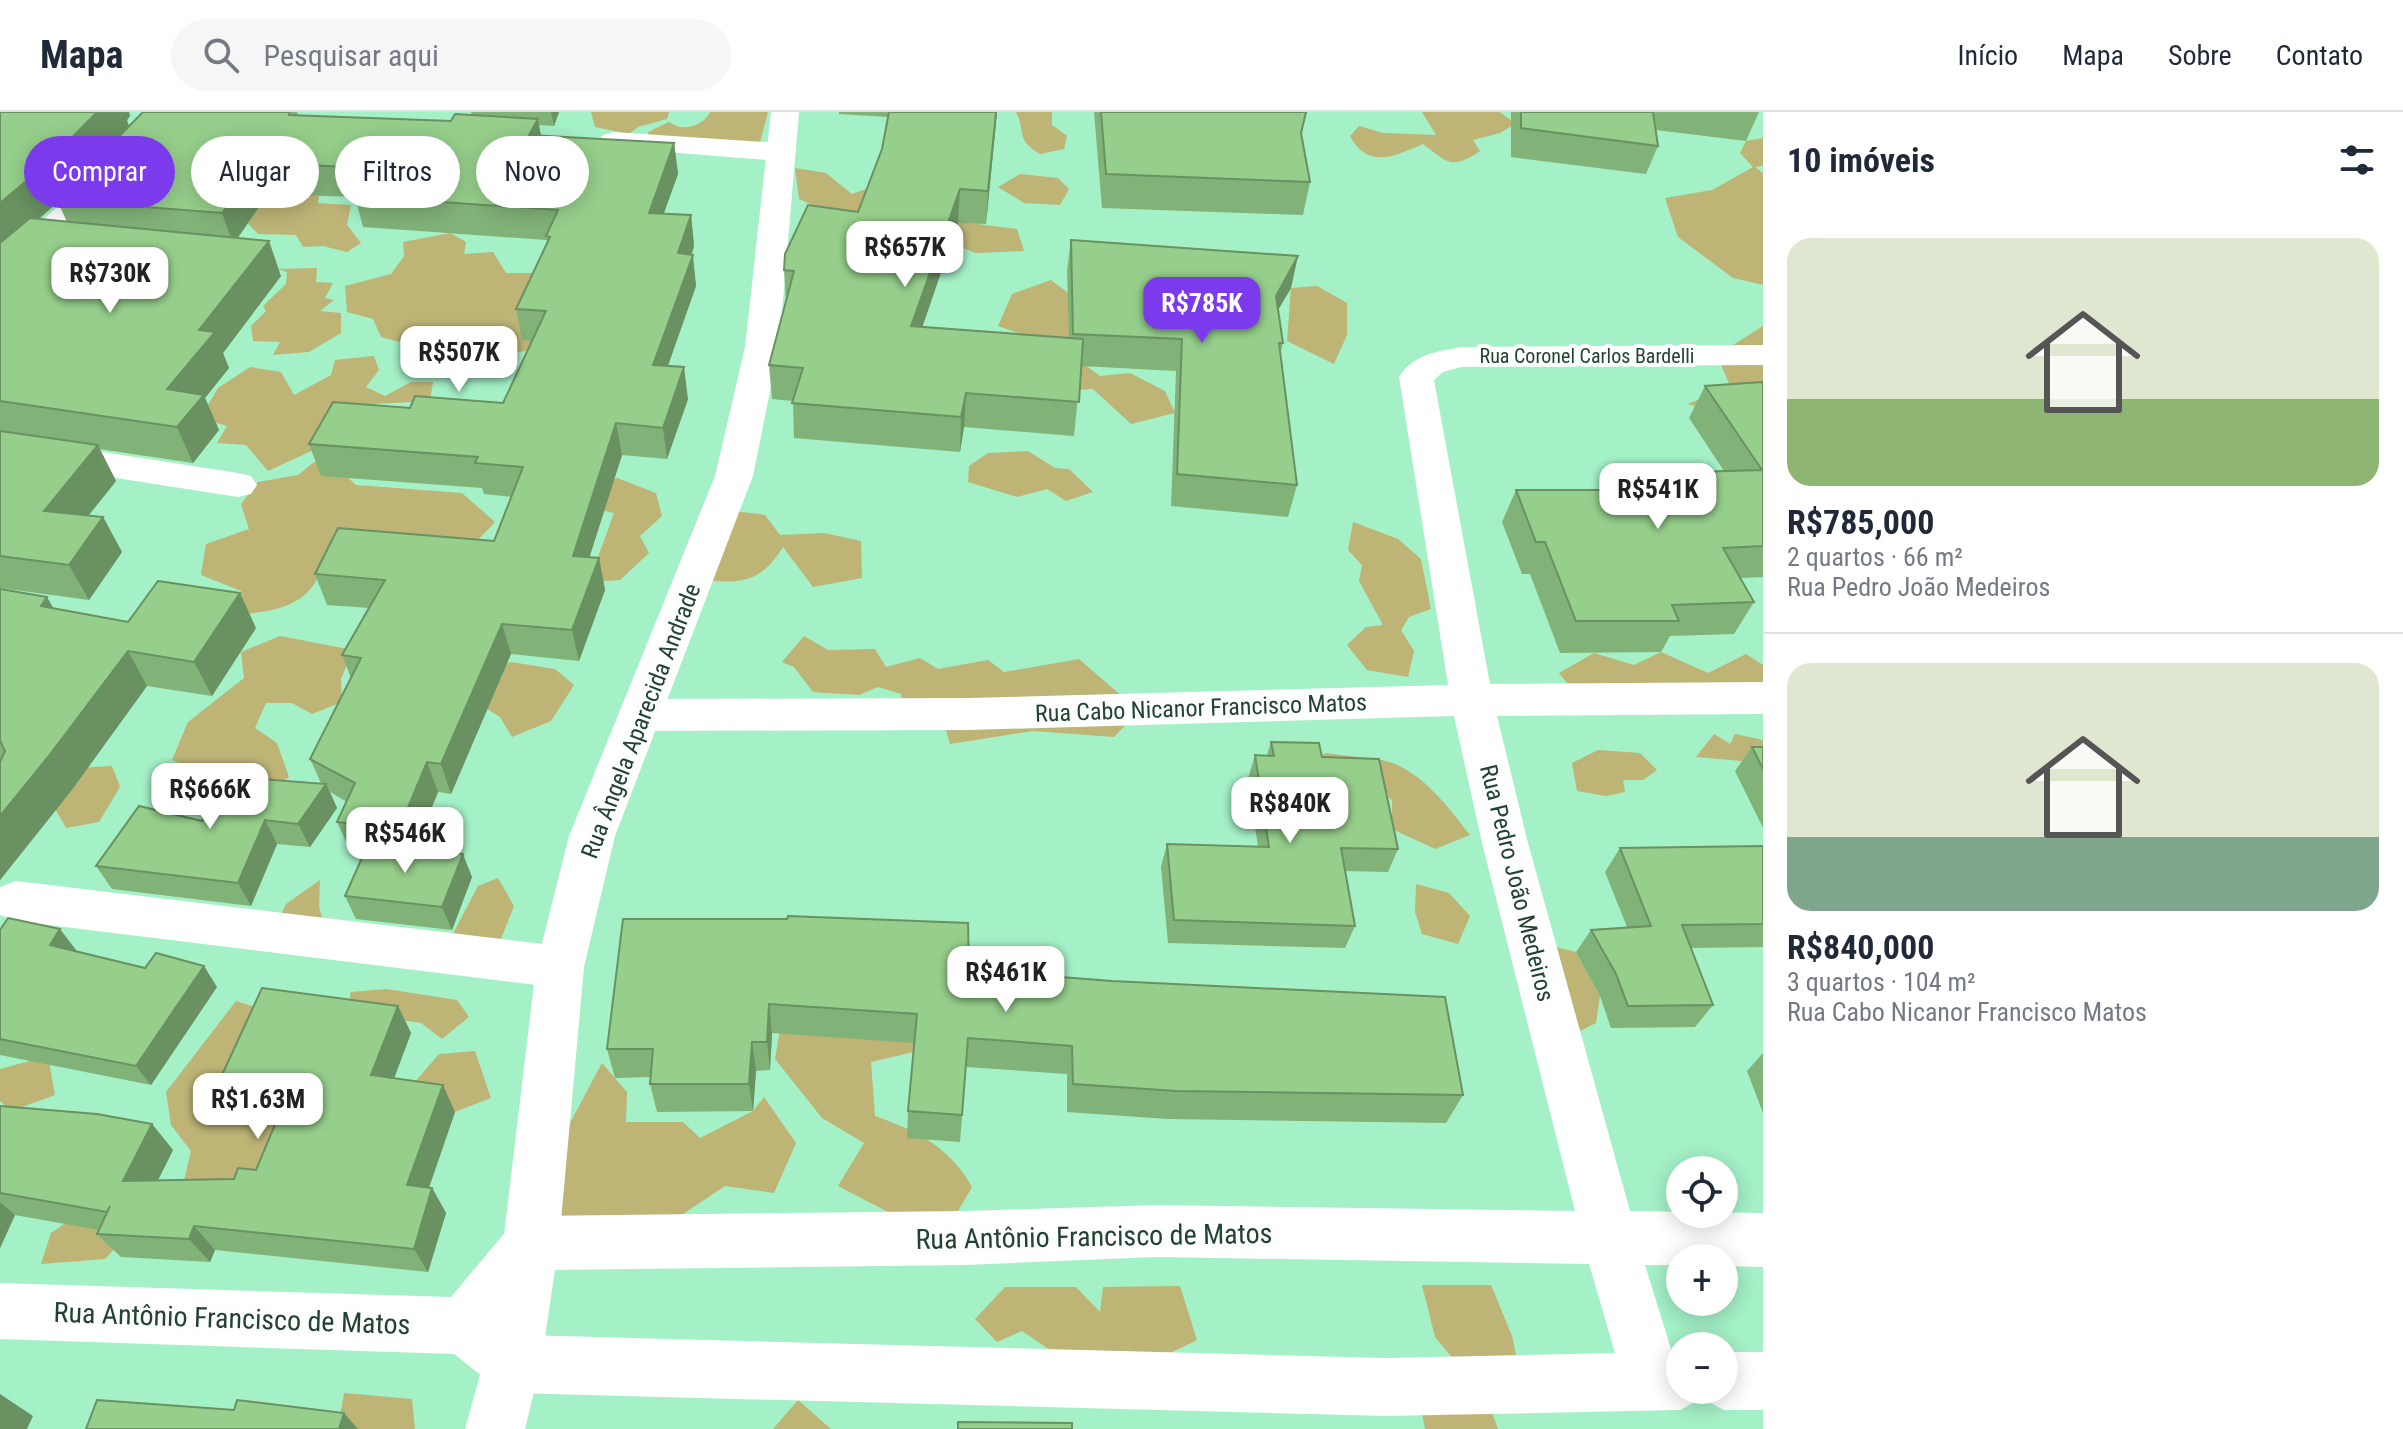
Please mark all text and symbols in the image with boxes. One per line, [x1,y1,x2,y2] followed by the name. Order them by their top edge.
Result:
[171,19,731,91] search box
[40,33,123,77] text: Mapa
[199,33,243,77] icon: search
[263,38,439,73] text: Pesquisar aqui
[1958,39,2018,72] text: Início
[2062,39,2124,72] text: Mapa
[2168,39,2232,72] text: Sobre
[2276,39,2363,72] text: Contato
[24,136,175,208] chip: Comprar
[191,136,319,208] chip: Alugar
[335,136,460,208] chip: Filtros
[476,136,589,208] chip: Novo
[2335,138,2379,182] icon: filters
[1787,140,1935,180] text: 10 imóveis
[840,221,970,289] pin: R$657K
[864,232,946,262] text: R$657K
[45,247,175,315] pin: R$730K
[69,258,151,288] text: R$730K
[1137,277,1267,345] pin: R$785K
[1161,288,1243,318] text: R$785K
[2011,290,2155,434] icon: home
[394,326,524,394] pin: R$507K
[418,337,500,367] text: R$507K
[1480,344,1694,368] street label: Rua Coronel Carlos Bardelli
[1593,463,1723,531] pin: R$541K
[1617,474,1699,504] text: R$541K
[1787,502,1934,542] text: R$785,000
[1787,542,1963,572] text: 2 quartos · 66 m²
[1787,572,2050,602] text: Rua Pedro João Medeiros
[576,580,706,862] street label: Rua Ângela Aparecida Andrade
[1035,688,1367,728] street label: Rua Cabo Nicanor Francisco Matos
[2011,715,2155,859] icon: home
[1474,762,1560,1004] street label: Rua Pedro João Medeiros
[145,763,275,831] pin: R$666K
[169,774,251,804] text: R$666K
[1225,777,1355,845] pin: R$840K
[1249,788,1331,818] text: R$840K
[340,807,470,875] pin: R$546K
[364,818,446,848] text: R$546K
[1787,927,1934,967] text: R$840,000
[941,946,1071,1014] pin: R$461K
[965,957,1047,987] text: R$461K
[1787,967,1976,997] text: 3 quartos · 104 m²
[1787,997,2147,1027] text: Rua Cabo Nicanor Francisco Matos
[184,1073,332,1141] pin: R$1.63M
[211,1084,305,1114] text: R$1.63M
[1666,1156,1738,1404] map controls
[1666,1156,1738,1228] button: locate
[915,1217,1273,1256] street label: Rua Antônio Francisco de Matos
[1666,1244,1738,1316] button: +
[53,1296,411,1341] street label: Rua Antônio Francisco de Matos
[1666,1332,1738,1404] button: −

